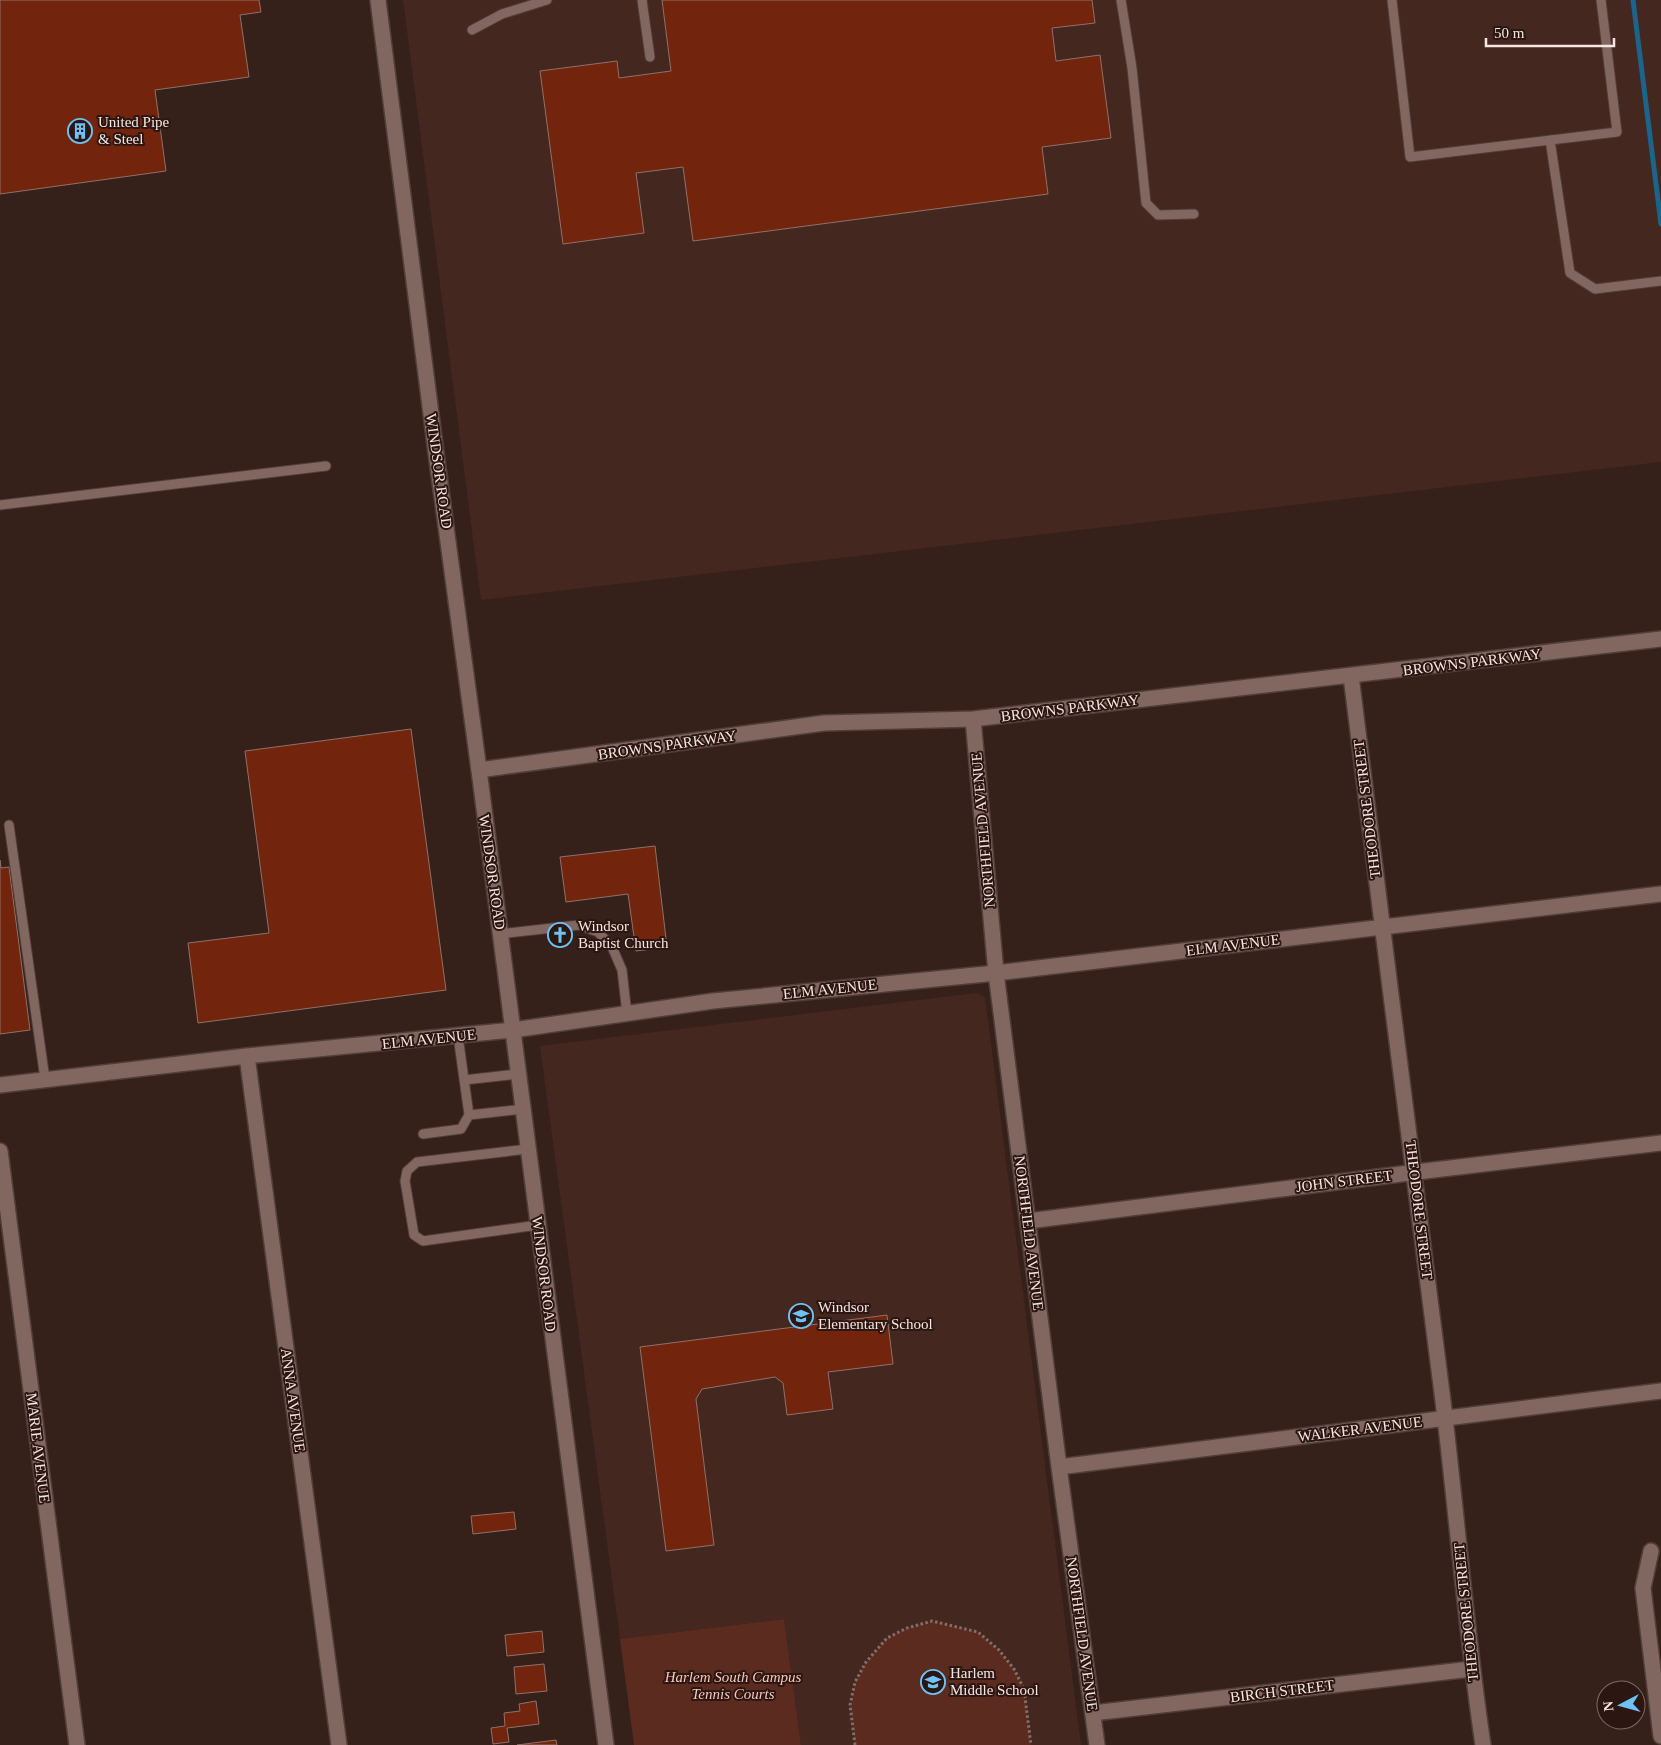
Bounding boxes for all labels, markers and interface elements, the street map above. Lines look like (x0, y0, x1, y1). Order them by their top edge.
scale bar (1486, 15, 1614, 47)
text: 50 m (1494, 25, 1525, 41)
place label: United Pipe & Steel (98, 114, 170, 147)
building icon: United Pipe & Steel (67, 118, 93, 144)
street label: WINDSOR ROAD (423, 412, 455, 530)
street label: BROWNS PARKWAY (1402, 646, 1542, 678)
street label: BROWNS PARKWAY (1000, 692, 1140, 724)
street label: BROWNS PARKWAY (597, 727, 737, 763)
street label: THEODORE STREET (1351, 739, 1383, 879)
street label: NORTHFIELD AVENUE (968, 752, 998, 908)
street label: WINDSOR ROAD (476, 813, 508, 931)
place label: Windsor Baptist Church (578, 918, 669, 951)
church icon: Windsor Baptist Church (547, 922, 573, 948)
street label: ELM AVENUE (1185, 931, 1281, 959)
street label: ELM AVENUE (782, 976, 878, 1002)
street label: ELM AVENUE (381, 1026, 477, 1052)
street label: THEODORE STREET (1403, 1140, 1435, 1280)
street label: NORTHFIELD AVENUE (1012, 1155, 1046, 1311)
street label: JOHN STREET (1295, 1167, 1393, 1195)
street label: WINDSOR ROAD (529, 1215, 559, 1333)
place label: Windsor Elementary School (818, 1299, 933, 1332)
school or university icon: Windsor Elementary School (788, 1303, 814, 1329)
street label: ANNA AVENUE (278, 1347, 308, 1453)
street label: MARIE AVENUE (23, 1392, 53, 1504)
street label: WALKER AVENUE (1297, 1413, 1423, 1445)
street label: THEODORE STREET (1451, 1542, 1481, 1682)
street label: NORTHFIELD AVENUE (1063, 1556, 1101, 1712)
place label: Harlem Middle School (950, 1665, 1039, 1698)
park label: Harlem South Campus Tennis Courts (664, 1669, 801, 1702)
school or university icon: Harlem Middle School (920, 1669, 946, 1695)
street label: BIRCH STREET (1229, 1677, 1335, 1705)
north arrow (1596, 1680, 1646, 1730)
text: N (1601, 1700, 1617, 1712)

